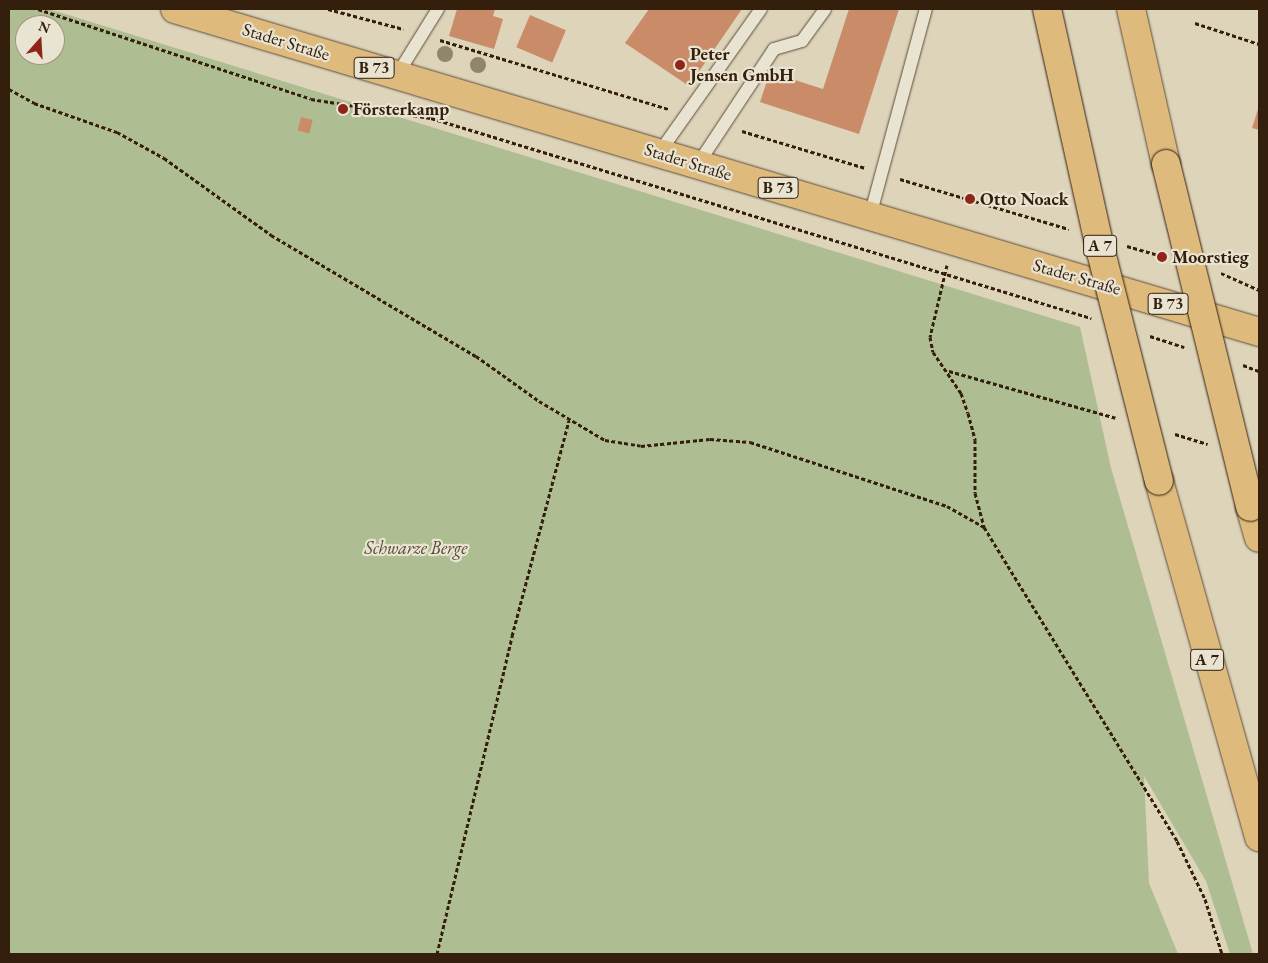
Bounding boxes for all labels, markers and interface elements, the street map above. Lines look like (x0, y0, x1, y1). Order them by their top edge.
north arrow (15, 15, 65, 65)
text: N (36, 16, 53, 37)
street label: Stader Straße (240, 18, 332, 66)
place label: Peter Jensen GmbH (690, 44, 794, 86)
road number: B 73 (353, 54, 395, 82)
marker: Peter Jensen GmbH (674, 59, 686, 71)
place label: Försterkamp (353, 98, 449, 120)
marker: Försterkamp (337, 103, 349, 115)
street label: Stader Straße (642, 138, 734, 186)
road number: B 73 (757, 174, 799, 202)
place label: Otto Noack (980, 188, 1069, 210)
marker: Otto Noack (964, 193, 976, 205)
road number: A 7 (1082, 232, 1118, 260)
place label: Moorstieg (1172, 246, 1249, 268)
marker: Moorstieg (1156, 251, 1168, 263)
street label: Stader Straße (1031, 254, 1123, 300)
road number: B 73 (1147, 290, 1189, 318)
park label: Schwarze Berge (365, 537, 467, 559)
road number: A 7 (1190, 646, 1224, 674)

